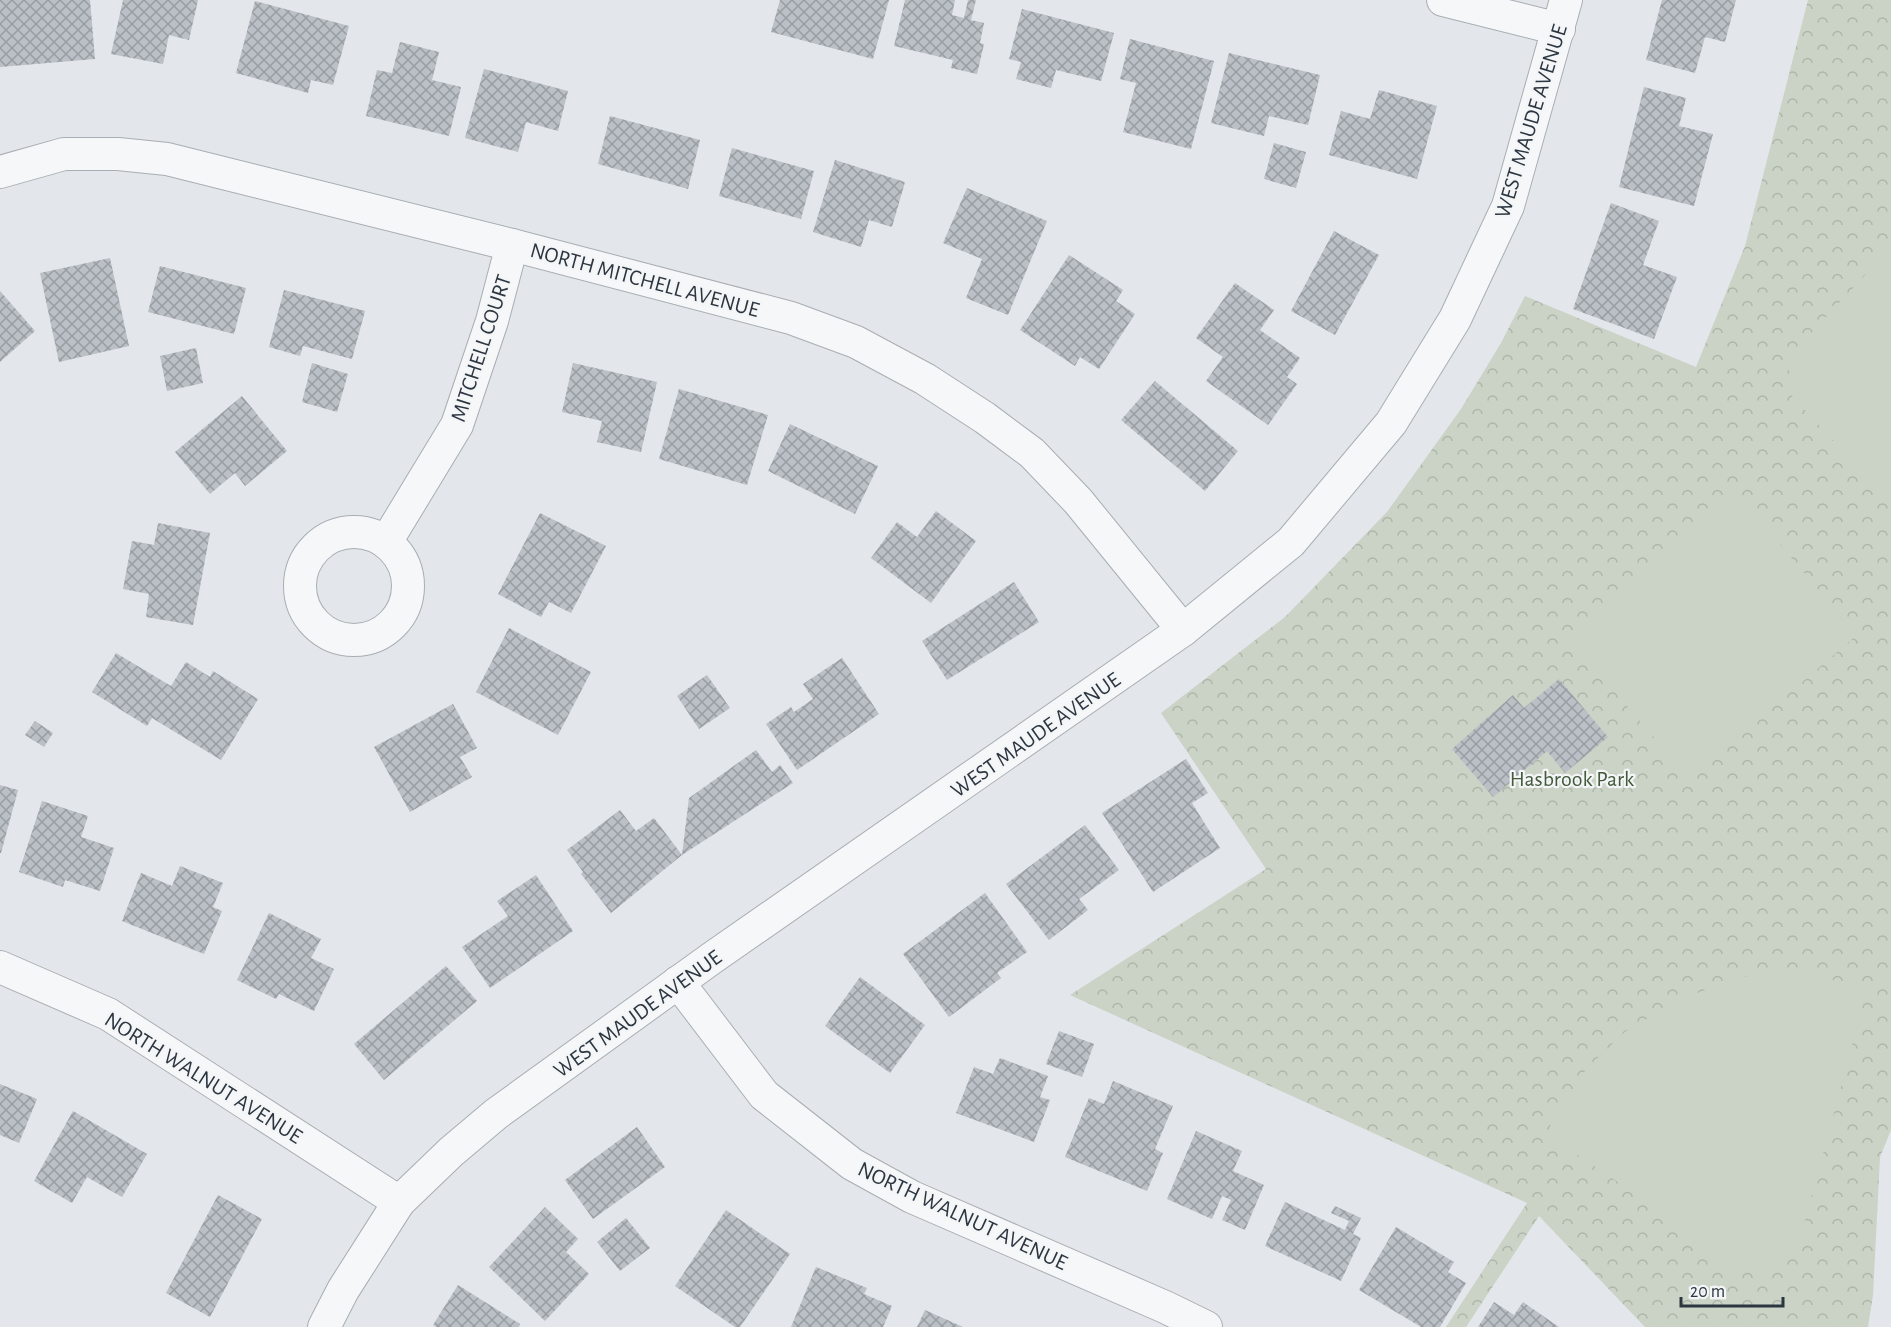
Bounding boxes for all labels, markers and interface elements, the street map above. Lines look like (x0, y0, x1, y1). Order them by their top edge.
street label: WEST MAUDE AVENUE (1491, 21, 1571, 221)
street label: NORTH MITCHELL AVENUE (528, 239, 762, 321)
street label: MITCHELL COURT (447, 272, 515, 425)
street label: WEST MAUDE AVENUE (947, 668, 1125, 802)
park label: Hasbrook Park (1510, 768, 1634, 790)
street label: WEST MAUDE AVENUE (550, 946, 726, 1082)
street label: NORTH WALNUT AVENUE (101, 1008, 306, 1148)
street label: NORTH WALNUT AVENUE (854, 1158, 1071, 1274)
scale bar (1681, 1270, 1783, 1308)
text: 20 m (1690, 1283, 1725, 1301)

